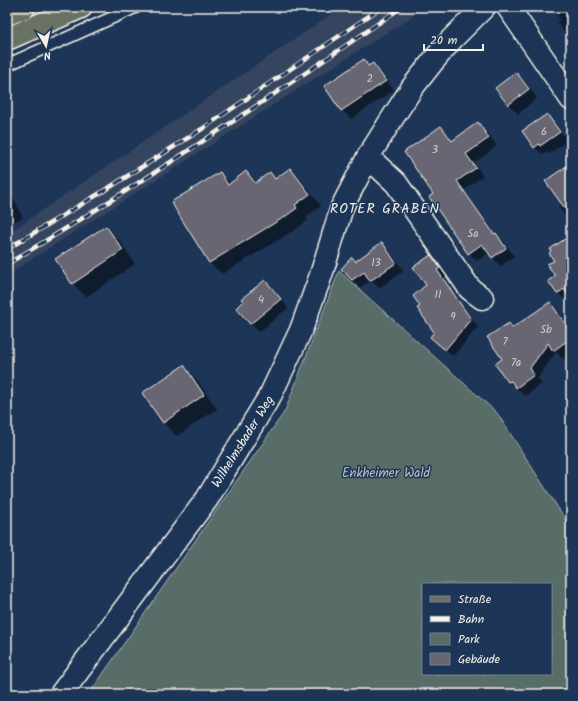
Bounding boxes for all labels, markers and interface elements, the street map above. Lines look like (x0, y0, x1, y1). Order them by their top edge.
north arrow (26, 26, 66, 66)
scale bar (424, 26, 483, 52)
text: 20 m (430, 31, 458, 50)
text: N (43, 45, 52, 64)
house number: 2 (367, 70, 373, 88)
house number: 6 (541, 123, 547, 141)
house number: 3 (432, 141, 438, 159)
district label: ROTER GRABEN (330, 198, 440, 220)
house number: 5a (467, 225, 479, 243)
house number: 13 (371, 254, 381, 272)
house number: 11 (435, 286, 441, 304)
house number: 4 (258, 291, 264, 309)
house number: 9 (450, 308, 456, 326)
house number: 5b (540, 321, 552, 339)
house number: 7 (502, 333, 508, 351)
house number: 7a (511, 354, 521, 372)
street label: Wilhelmsbader Weg (206, 392, 280, 492)
park label: Enkheimer Wald (342, 463, 431, 484)
legend (422, 583, 552, 675)
text: Straße (458, 590, 492, 609)
text: Bahn (458, 610, 484, 629)
text: Park (458, 630, 480, 649)
text: Gebäude (458, 650, 500, 669)

